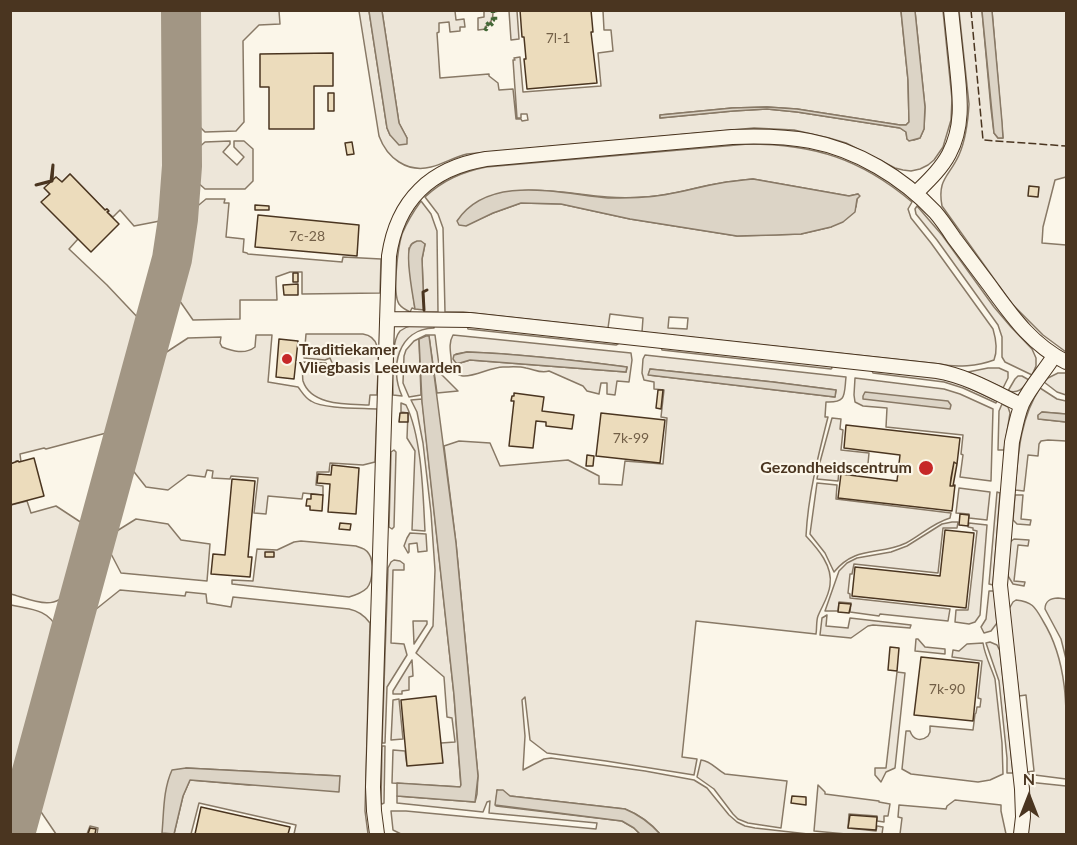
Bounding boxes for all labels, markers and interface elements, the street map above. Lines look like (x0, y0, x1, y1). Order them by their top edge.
house number: 7l-1 (546, 30, 570, 46)
house number: 7c-28 (289, 228, 325, 244)
place label: Traditiekamer Vliegbasis Leeuwarden (299, 340, 462, 378)
marker: Traditiekamer Vliegbasis Leeuwarden (280, 352, 294, 366)
house number: 7k-99 (613, 430, 649, 446)
place label: Gezondheidscentrum (760, 458, 912, 478)
marker: Gezondheidscentrum (917, 459, 935, 477)
house number: 7k-90 (929, 681, 965, 697)
north arrow (999, 767, 1059, 827)
text: N (1023, 769, 1035, 788)

